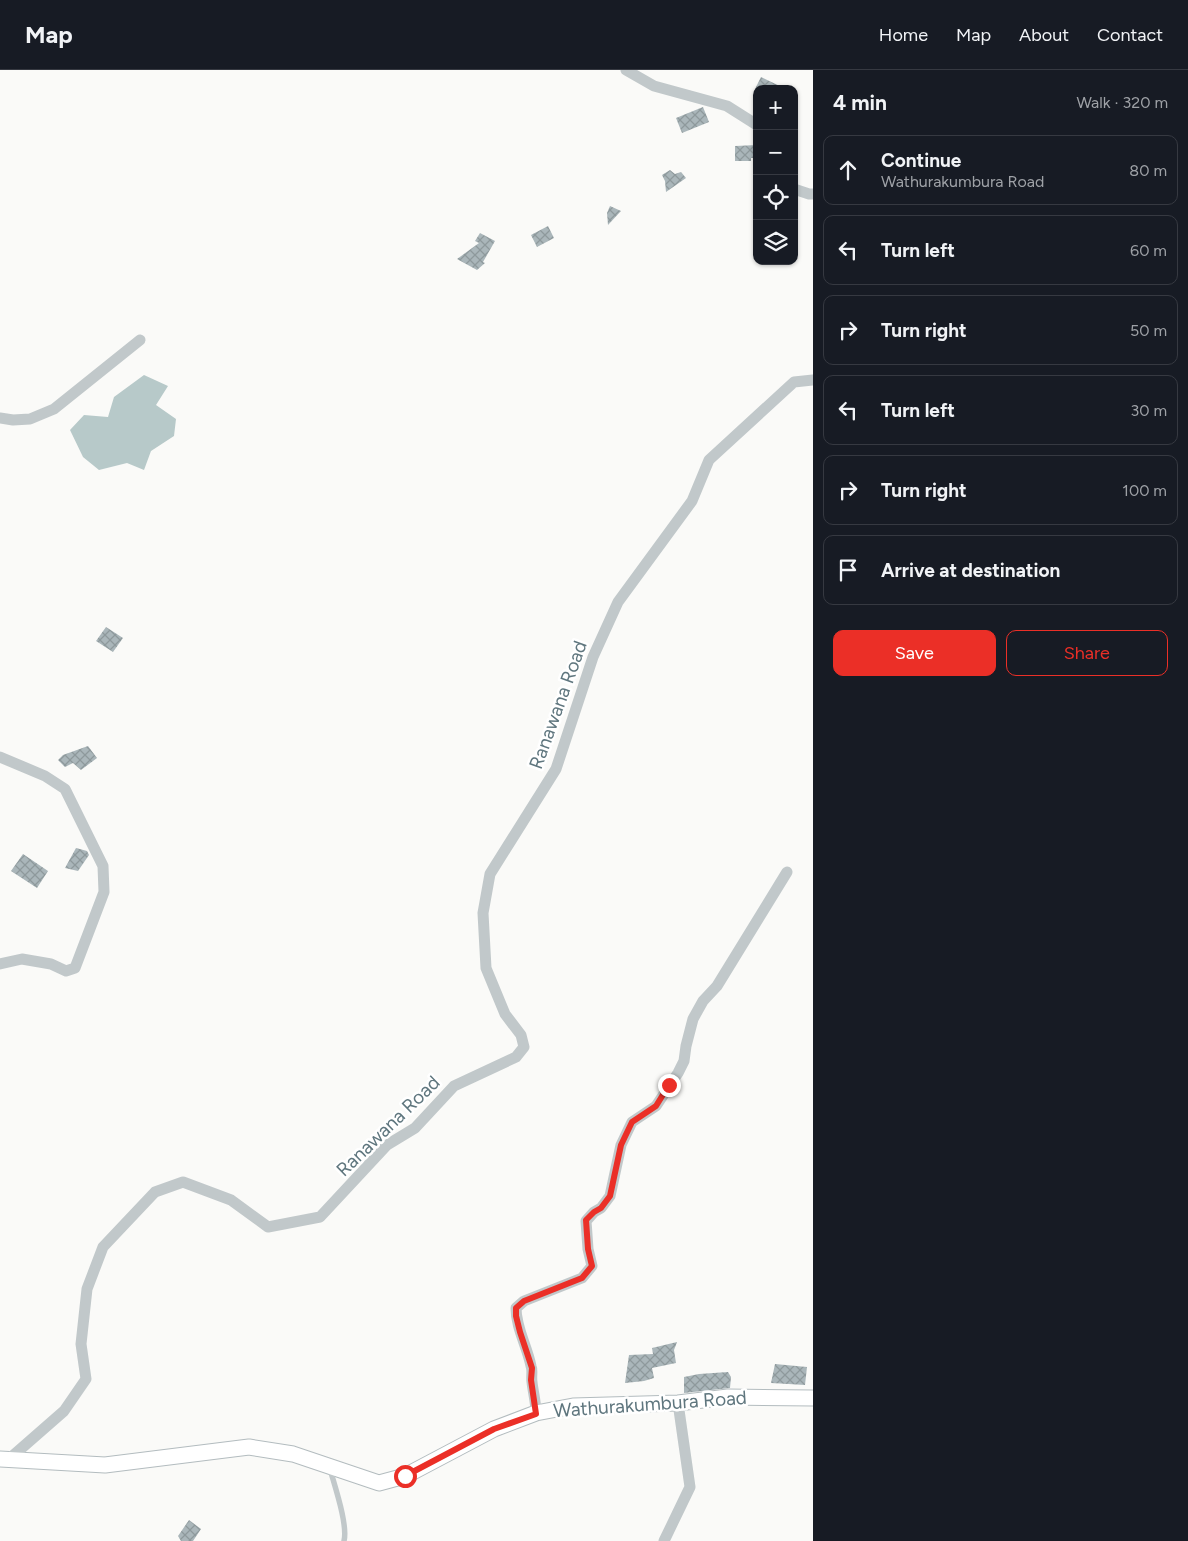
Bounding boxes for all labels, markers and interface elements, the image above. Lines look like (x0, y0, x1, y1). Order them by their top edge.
text: Map (25, 20, 73, 49)
text: Home (879, 24, 928, 46)
text: Map (956, 24, 991, 46)
text: About (1019, 24, 1069, 46)
text: Contact (1097, 24, 1163, 46)
map controls (753, 85, 798, 265)
button: + (753, 85, 798, 130)
text: 4 min (833, 90, 887, 115)
text: Walk · 320 m (1076, 93, 1168, 112)
button: − (753, 130, 798, 175)
text: Continue (881, 149, 961, 172)
icon: ahead (834, 156, 862, 184)
text: 80 m (1129, 161, 1167, 180)
text: Wathurakumbura Road (881, 172, 1044, 191)
button: locate (753, 175, 798, 220)
button: layers (753, 220, 798, 265)
icon: left (834, 236, 862, 264)
text: Turn left (881, 239, 955, 262)
text: 60 m (1130, 241, 1167, 260)
icon: right (834, 316, 862, 344)
text: Turn right (881, 319, 967, 342)
text: 50 m (1130, 321, 1167, 340)
icon: left (834, 396, 862, 424)
text: Turn left (881, 399, 955, 422)
text: 30 m (1130, 401, 1167, 420)
icon: right (834, 476, 862, 504)
text: Turn right (881, 479, 967, 502)
text: 100 m (1122, 481, 1167, 500)
icon: arrive (834, 556, 862, 584)
text: Arrive at destination (881, 559, 1060, 582)
button: Save (833, 630, 996, 676)
button: Share (1006, 630, 1168, 676)
street label: Ranawana Road (524, 638, 592, 772)
street label: Ranawana Road (332, 1071, 444, 1181)
route end (658, 1074, 681, 1097)
street label: Wathurakumbura Road (552, 1386, 748, 1422)
route start (394, 1465, 417, 1488)

